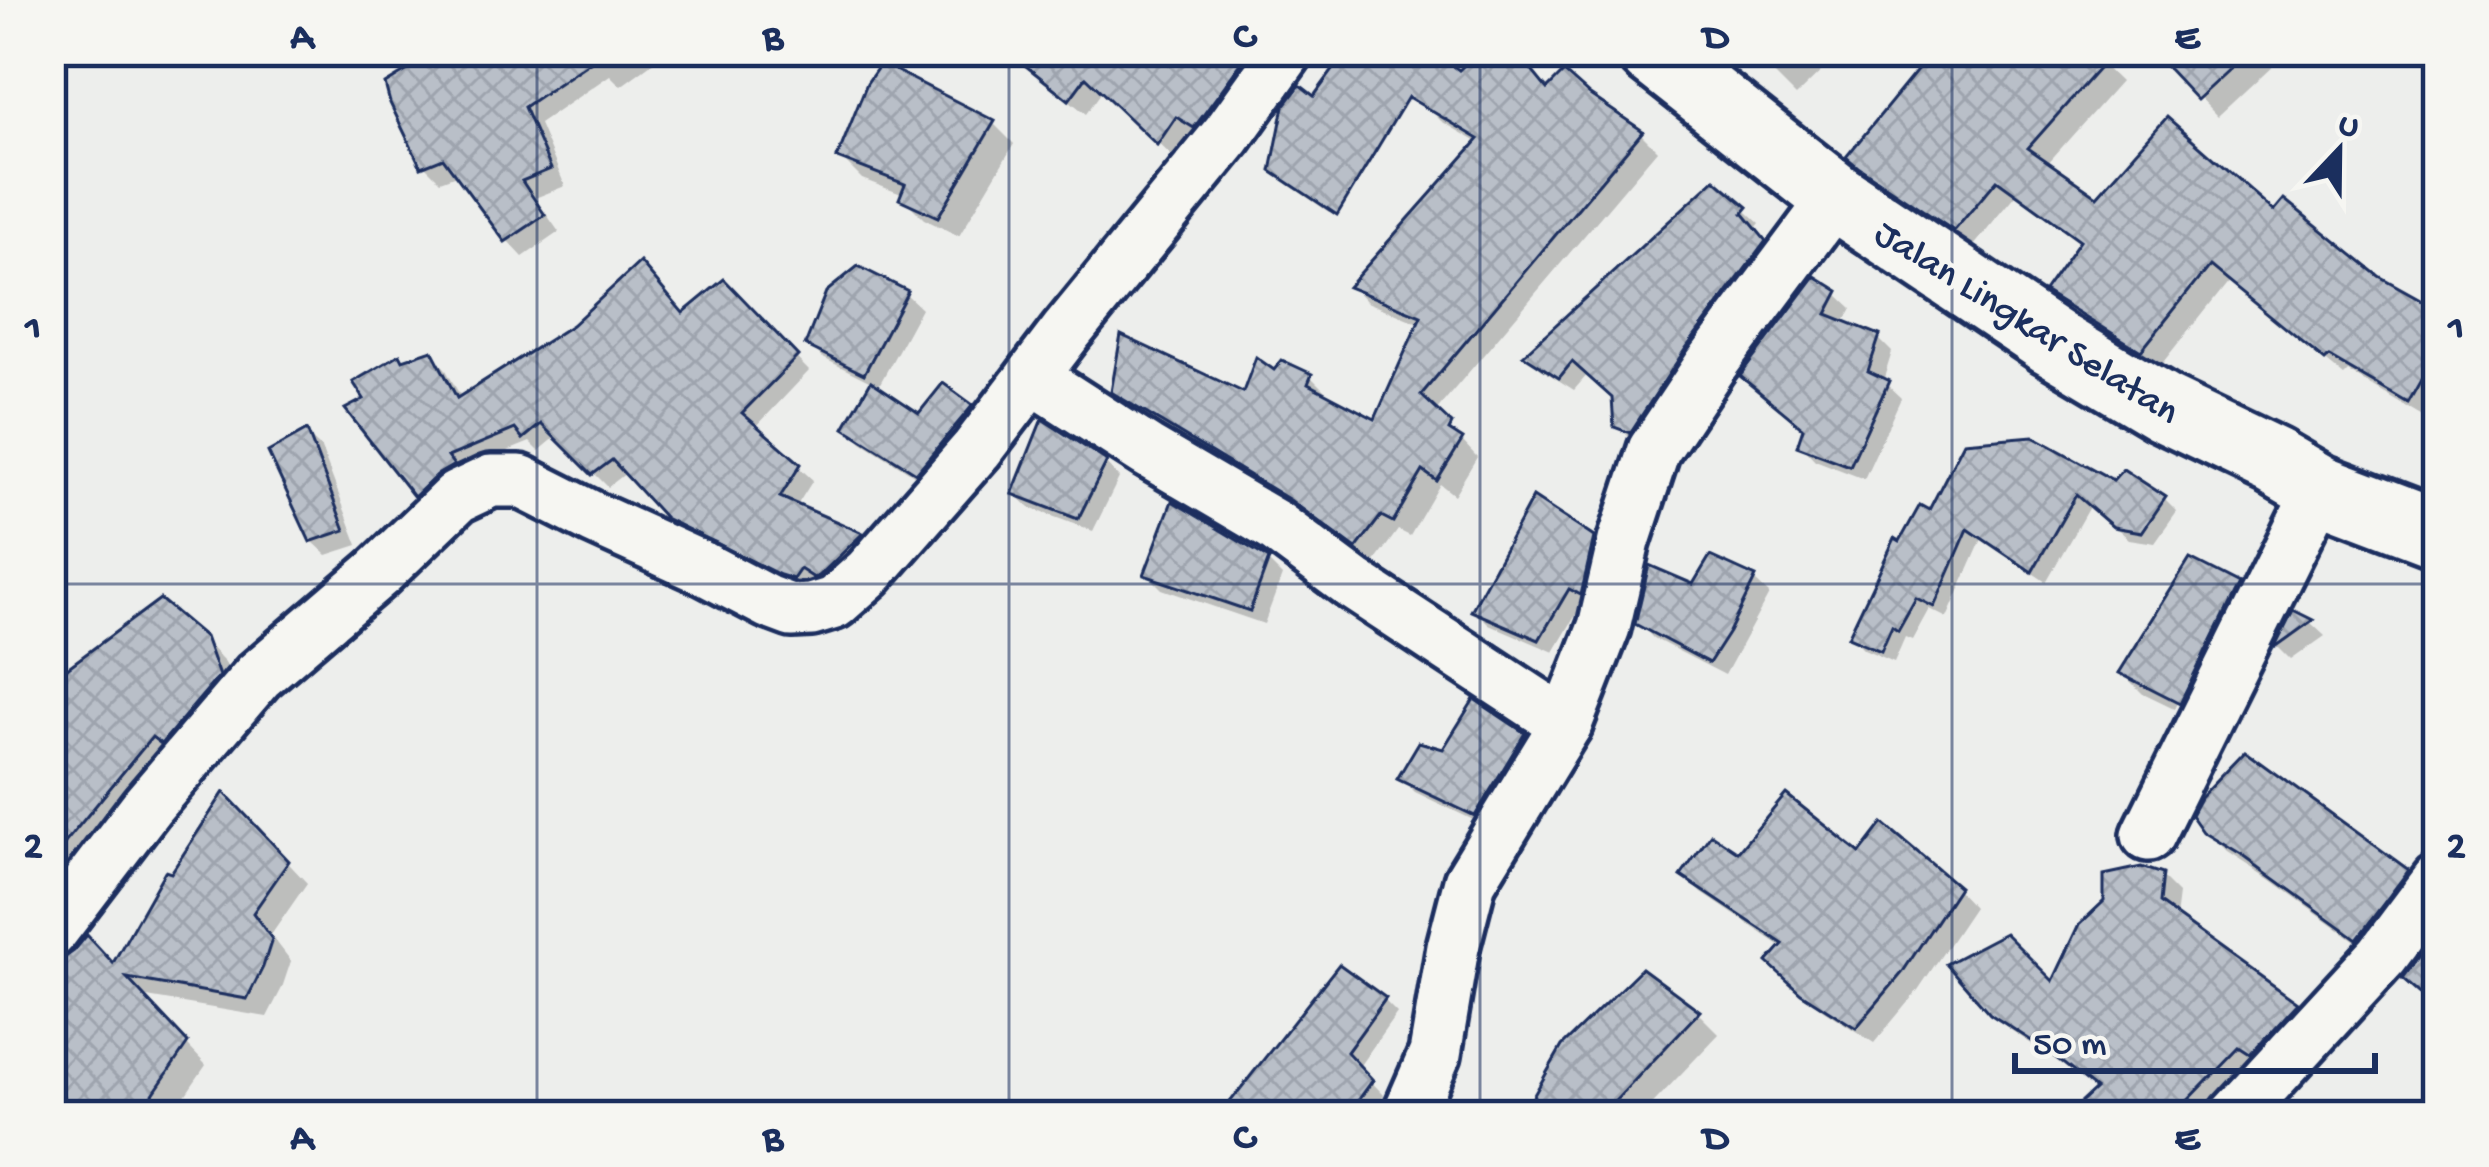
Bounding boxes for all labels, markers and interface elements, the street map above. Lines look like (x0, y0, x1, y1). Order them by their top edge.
text: A (289, 17, 316, 63)
text: B (761, 17, 785, 63)
text: C (1233, 17, 1257, 63)
text: D (1700, 17, 1730, 63)
text: E (2175, 17, 2202, 63)
north arrow (2279, 90, 2399, 210)
text: U (2332, 107, 2364, 149)
street label: Jalan Lingkar Selatan (1865, 213, 2186, 438)
text: 1 (23, 308, 41, 354)
text: 1 (2446, 308, 2464, 354)
text: 2 (23, 826, 43, 872)
text: 2 (2446, 826, 2466, 872)
scale bar (2015, 999, 2375, 1073)
text: 50 m (2033, 1025, 2106, 1068)
text: A (289, 1118, 316, 1164)
text: B (761, 1118, 785, 1164)
text: C (1233, 1118, 1257, 1164)
text: D (1700, 1118, 1730, 1164)
text: E (2175, 1118, 2202, 1164)

